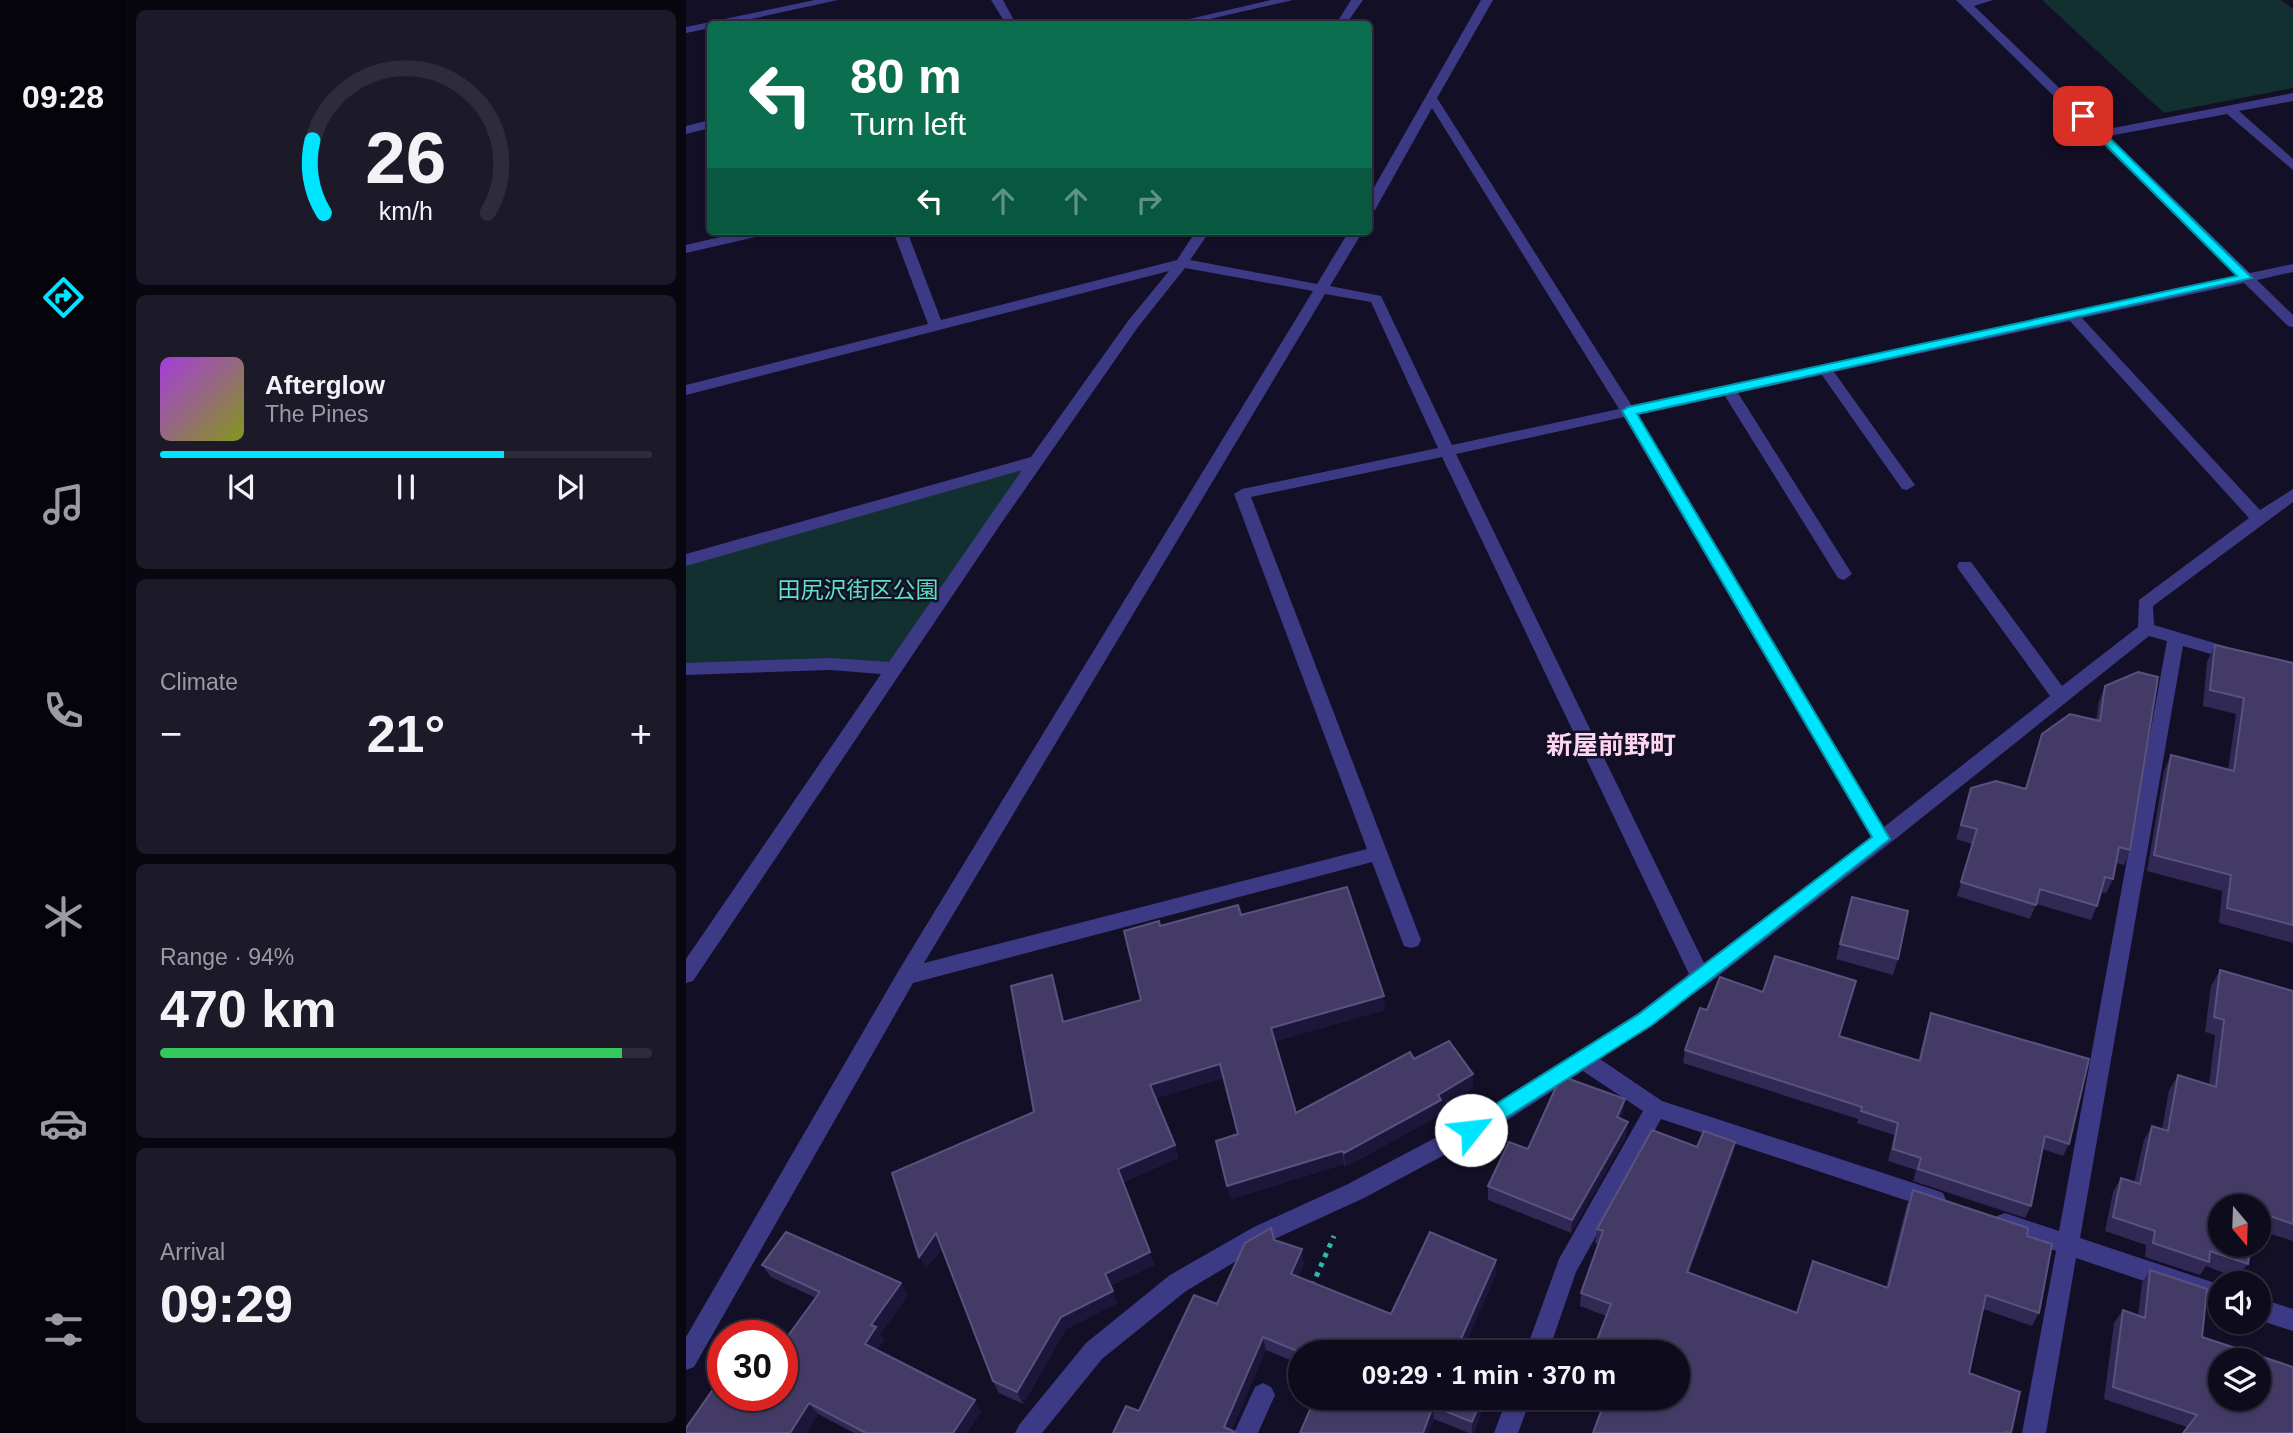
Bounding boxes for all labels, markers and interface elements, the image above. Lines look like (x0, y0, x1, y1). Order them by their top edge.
icon: left (735, 49, 826, 140)
text: 80 m (850, 49, 962, 103)
text: 09:28 (22, 79, 104, 115)
pin (2053, 86, 2113, 146)
icon: arrive (2064, 97, 2102, 135)
text: Turn left (850, 106, 966, 142)
text: 26 (366, 118, 446, 199)
icon: left (911, 182, 949, 220)
icon: ahead (984, 182, 1022, 220)
icon: ahead (1057, 182, 1095, 220)
icon: right (1130, 182, 1168, 220)
text: km/h (379, 197, 433, 225)
icon: directions (39, 273, 88, 322)
text: Afterglow (265, 370, 385, 400)
text: The Pines (265, 401, 369, 427)
icon: previous (223, 468, 261, 506)
icon: pause (387, 468, 425, 506)
icon: next (551, 468, 589, 506)
icon: music (39, 480, 88, 529)
park label: 田尻沢街区公園 (778, 577, 939, 603)
text: Climate (160, 669, 238, 695)
icon: phone (39, 686, 88, 735)
text: 21° (367, 705, 445, 763)
text: − (160, 713, 182, 755)
text: + (630, 713, 652, 755)
district label: 新屋前野町 (1546, 730, 1676, 760)
icon: climate (39, 892, 88, 941)
text: Range · 94% (160, 944, 294, 970)
text: 470 km (160, 980, 336, 1038)
position arrow (1434, 1093, 1508, 1167)
icon: car (39, 1099, 88, 1148)
north arrow (2208, 1194, 2272, 1256)
map controls (2208, 1194, 2271, 1411)
text: Arrival (160, 1239, 225, 1265)
button: sound (2208, 1271, 2271, 1334)
text: 09:29 (160, 1275, 293, 1333)
icon: filters (39, 1305, 88, 1354)
speed limit sign: 30 (707, 1320, 798, 1411)
button: layers (2208, 1348, 2271, 1411)
text: 09:29 · 1 min · 370 m (1362, 1360, 1616, 1390)

